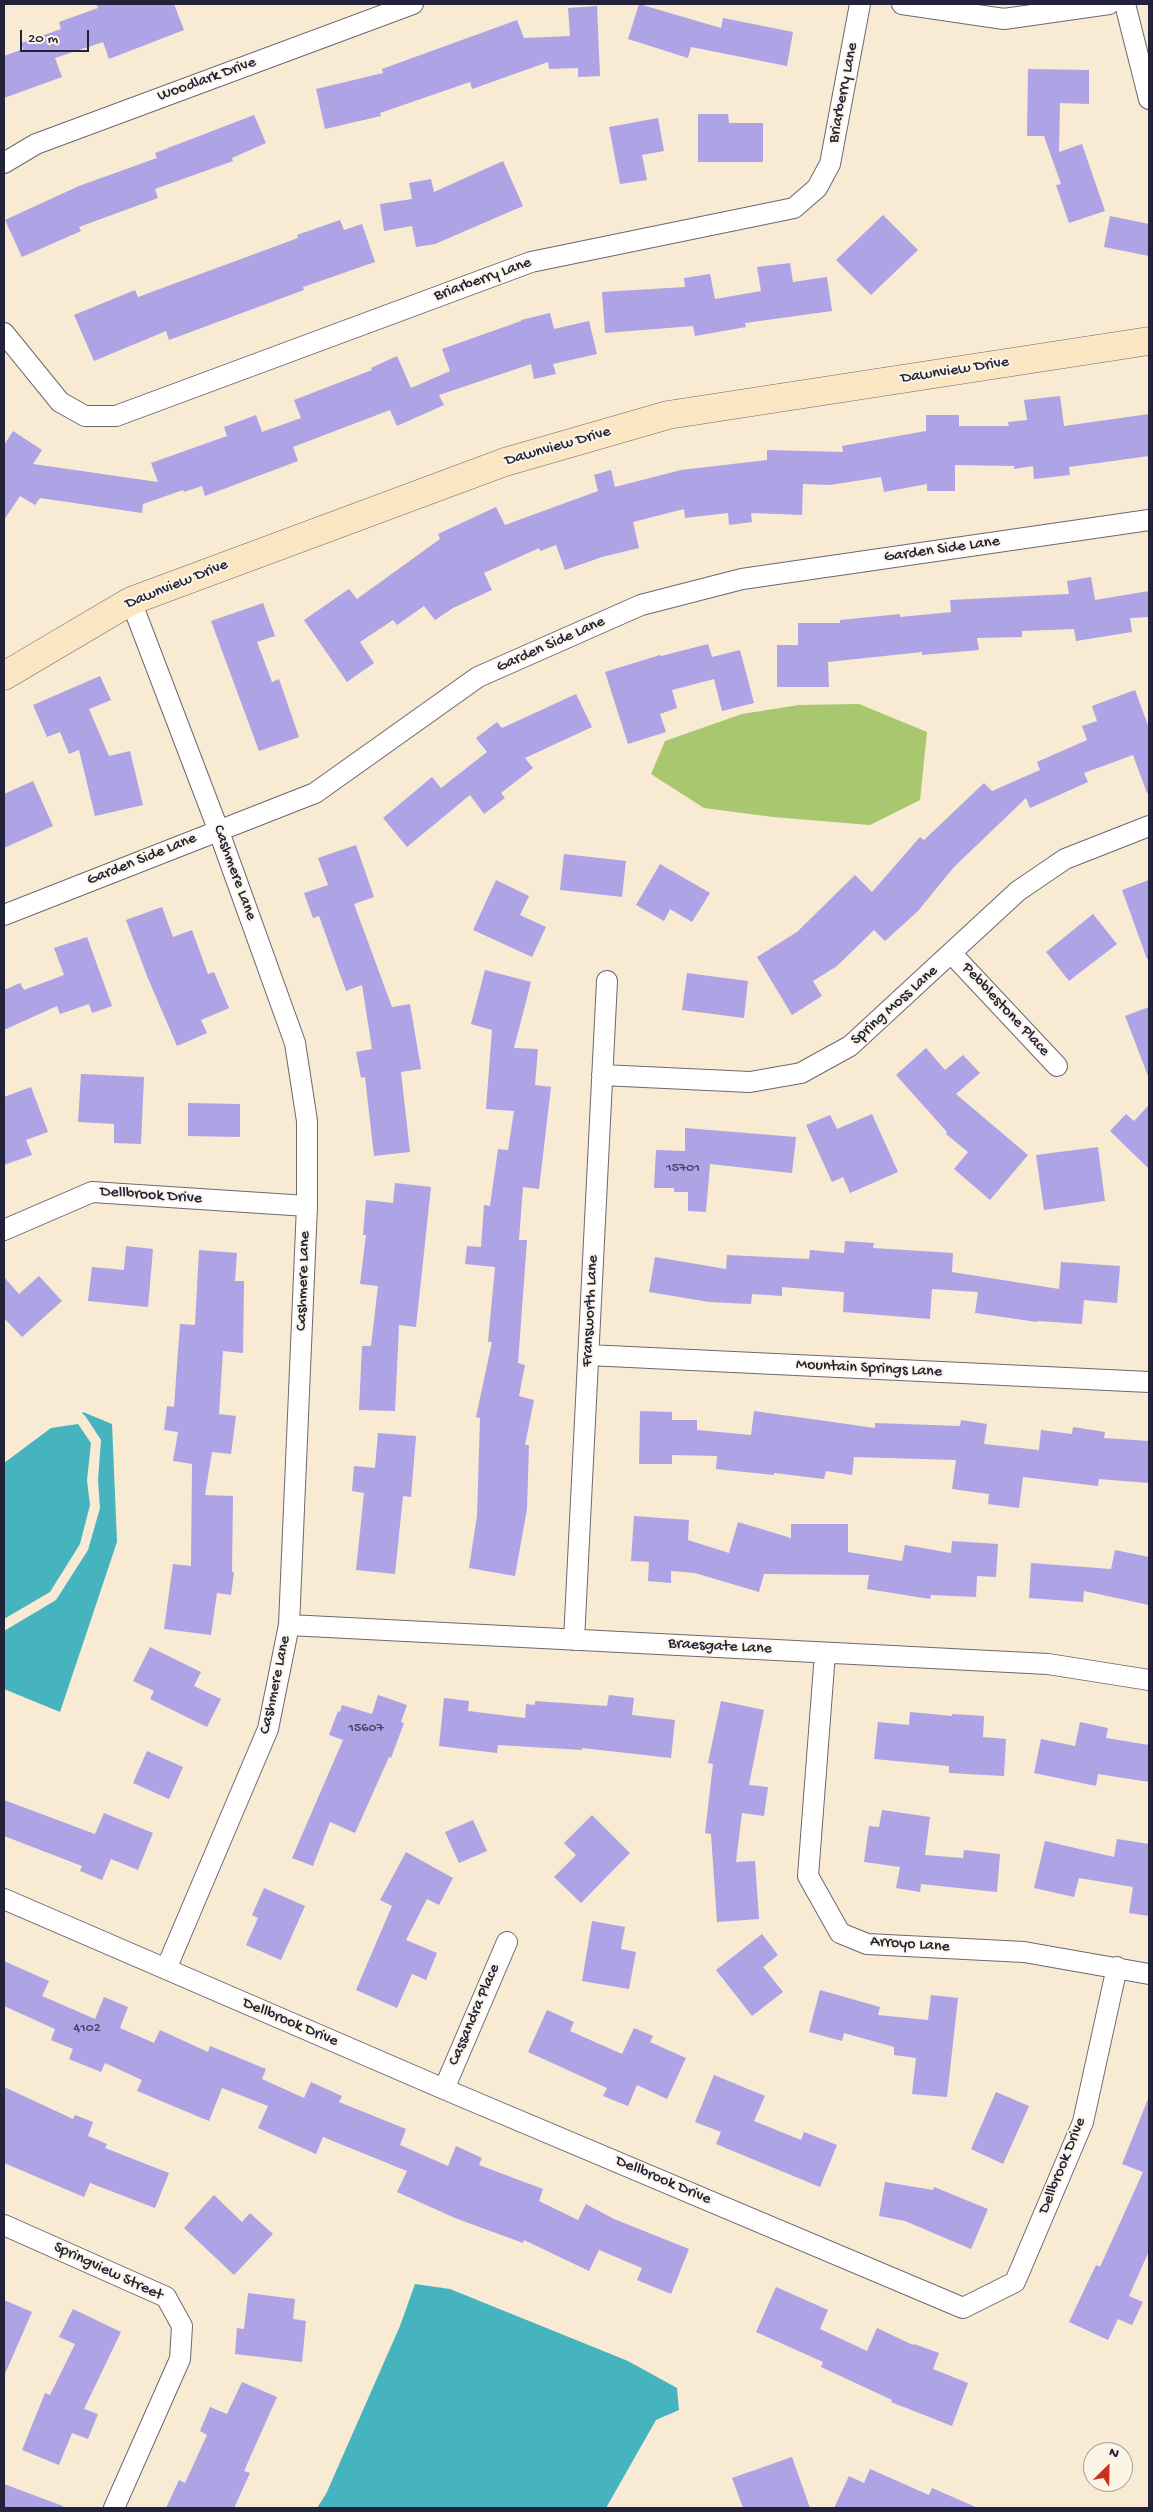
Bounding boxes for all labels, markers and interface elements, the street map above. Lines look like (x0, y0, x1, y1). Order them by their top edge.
scale bar (22, 20, 91, 52)
text: 20 m (28, 30, 58, 48)
street label: Briarberry Lane (825, 41, 863, 145)
street label: Woodlark Drive (155, 53, 259, 107)
street label: Briarberry Lane (432, 254, 534, 306)
street label: Dawnview Drive (900, 353, 1010, 389)
street label: Dawnview Drive (503, 423, 613, 471)
street label: Garden Side Lane (883, 532, 1001, 568)
street label: Dawnview Drive (123, 556, 231, 614)
street label: Garden Side Lane (494, 613, 608, 677)
street label: Cashmere Lane (208, 823, 260, 923)
street label: Garden Side Lane (84, 829, 200, 891)
street label: Pebblestone Place (957, 959, 1053, 1061)
street label: Spring Moss Lane (848, 962, 942, 1050)
house number: 15701 (666, 1161, 700, 1177)
street label: Dellbrook Drive (99, 1183, 203, 1209)
street label: Cashmere Lane (293, 1231, 315, 1331)
street label: Fransworth Lane (578, 1255, 604, 1367)
street label: Mountain Springs Lane (795, 1356, 943, 1382)
street label: Cashmere Lane (256, 1634, 296, 1736)
street label: Braesgate Lane (668, 1635, 772, 1659)
house number: 15607 (348, 1721, 384, 1737)
street label: Arroyo Lane (870, 1933, 950, 1957)
street label: Cassandra Place (445, 1961, 505, 2069)
street label: Dellbrook Drive (239, 1994, 341, 2052)
house number: 4102 (73, 2021, 101, 2037)
street label: Dellbrook Drive (1035, 2115, 1091, 2217)
street label: Dellbrook Drive (612, 2152, 714, 2210)
street label: Springview Street (50, 2238, 166, 2306)
north arrow (1083, 2442, 1133, 2492)
text: N (1106, 2444, 1121, 2463)

